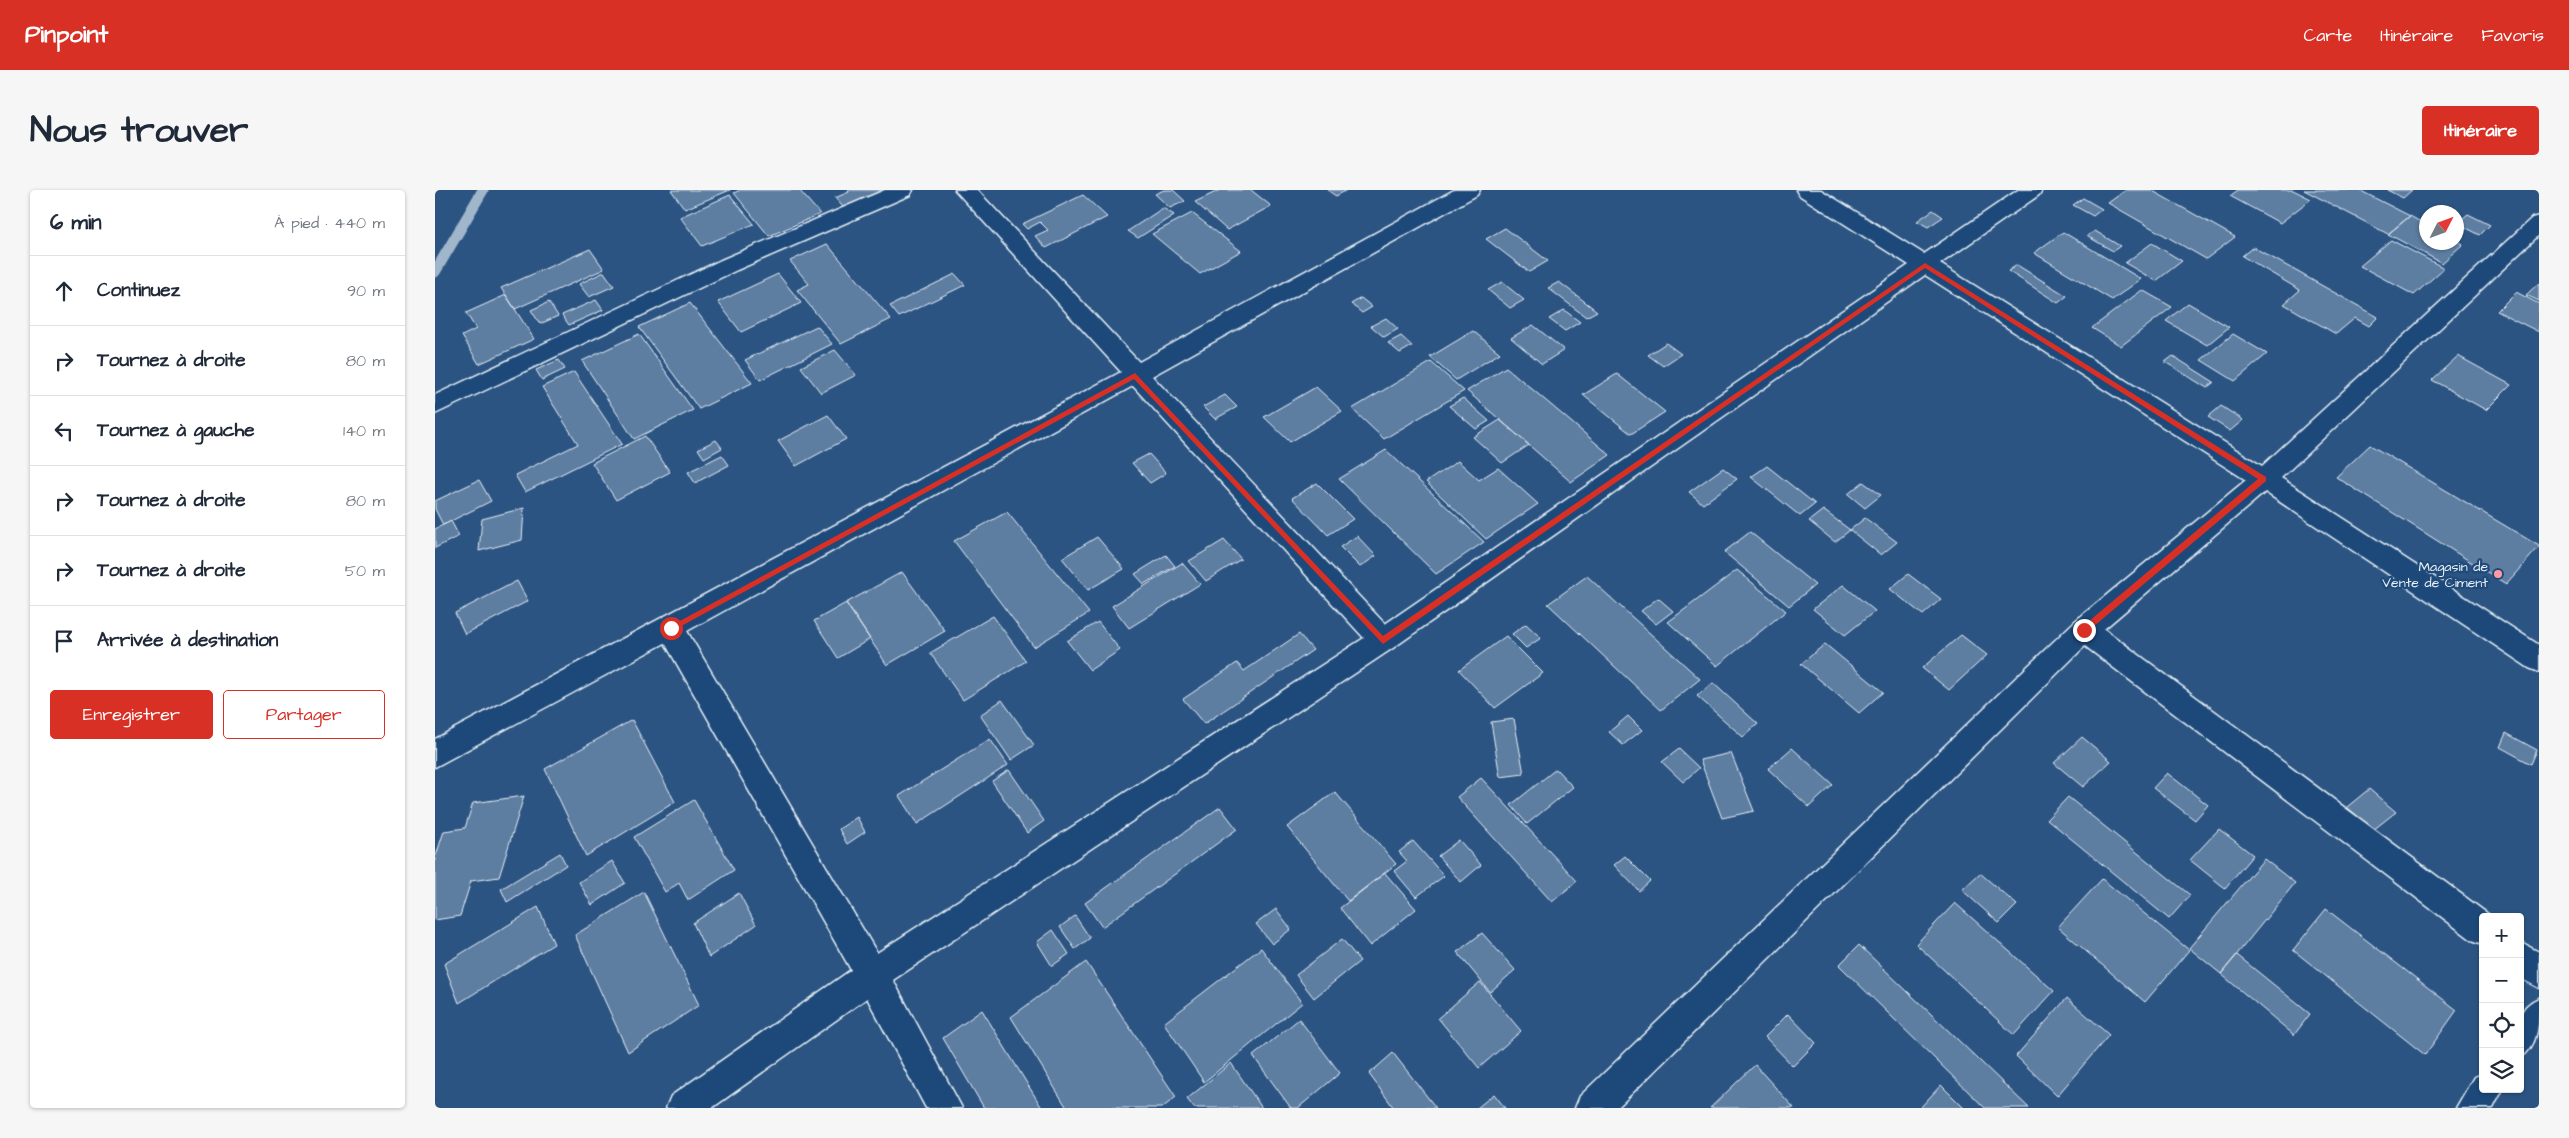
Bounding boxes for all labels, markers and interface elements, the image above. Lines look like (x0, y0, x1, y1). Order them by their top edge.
text: Pinpoint (25, 18, 108, 52)
text: Carte (2303, 23, 2352, 48)
text: Itinéraire (2380, 23, 2453, 48)
text: Favoris (2481, 23, 2544, 48)
text: Nous trouver (30, 106, 248, 155)
button: Itinéraire (2422, 106, 2539, 155)
north arrow (2419, 205, 2464, 250)
text: 6 min (50, 208, 102, 237)
text: À pied · 440 m (274, 212, 385, 234)
icon: ahead (50, 277, 78, 305)
text: Continuez (97, 277, 180, 304)
text: 90 m (347, 280, 385, 302)
icon: right (50, 347, 78, 375)
text: Tournez à droite (97, 347, 245, 374)
text: 80 m (346, 350, 385, 372)
icon: left (50, 417, 78, 445)
text: Tournez à gauche (97, 417, 255, 444)
text: 140 m (343, 420, 385, 442)
icon: right (50, 487, 78, 515)
text: Tournez à droite (97, 487, 245, 514)
text: 80 m (346, 490, 385, 512)
icon: right (50, 557, 78, 585)
text: Tournez à droite (97, 557, 245, 584)
place label: Magasin de Vente de Ciment (2382, 557, 2488, 593)
text: 50 m (345, 560, 385, 582)
marker: Magasin de Vente de Ciment (2492, 568, 2504, 580)
route start (660, 617, 683, 640)
route end (2073, 619, 2096, 642)
icon: arrive (50, 627, 78, 655)
text: Arrivée à destination (97, 627, 278, 654)
button: Enregistrer (50, 690, 213, 739)
button: Partager (223, 690, 385, 739)
map controls (2479, 913, 2524, 1093)
button: + (2479, 913, 2524, 958)
button: − (2479, 958, 2524, 1003)
button: locate (2479, 1003, 2524, 1048)
button: layers (2479, 1048, 2524, 1093)

